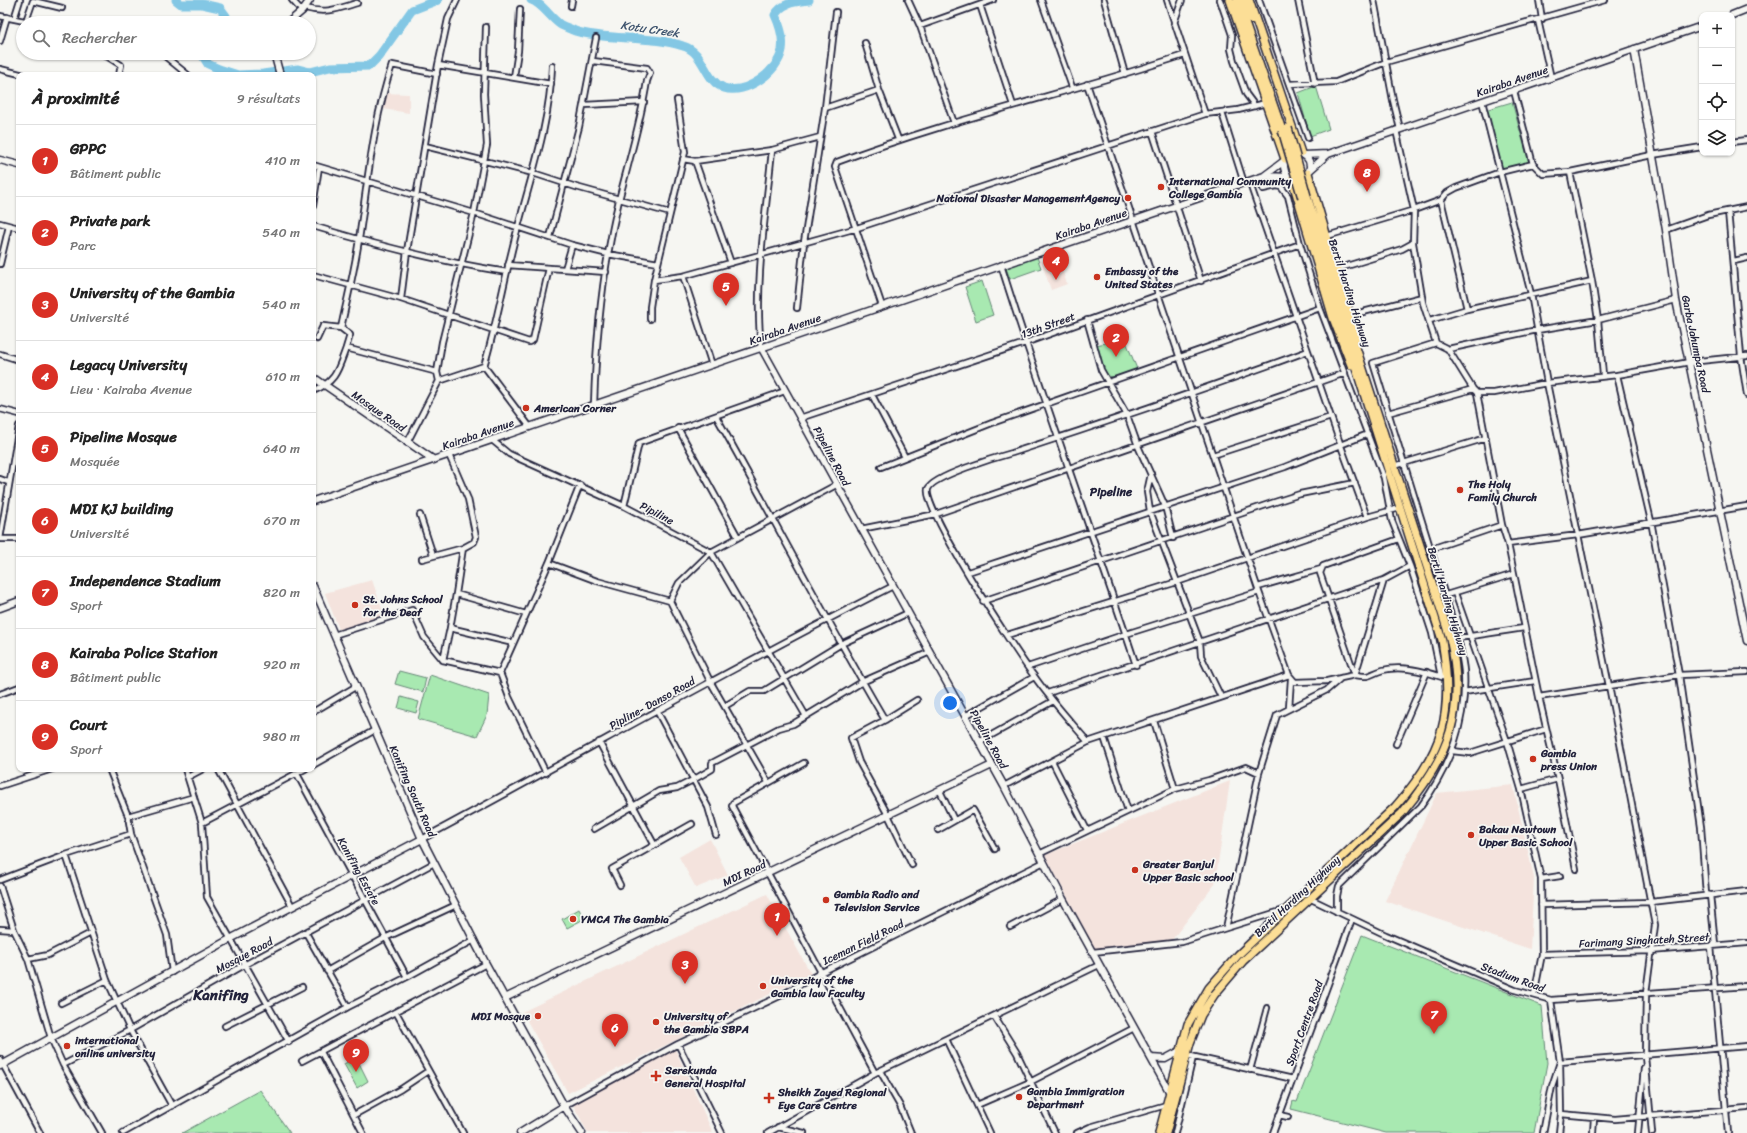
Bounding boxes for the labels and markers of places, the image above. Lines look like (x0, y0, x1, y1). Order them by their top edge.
pin: 8 (1354, 159, 1380, 192)
place label: International Community College Gambia (1168, 172, 1292, 204)
marker: International Community College Gambia (1156, 182, 1166, 192)
place label: National Disaster ManagementAgency (936, 189, 1120, 208)
marker: National Disaster ManagementAgency (1123, 193, 1133, 203)
pin: 4 (1043, 247, 1069, 280)
place label: Embassy of the United States (1105, 262, 1179, 294)
marker: Embassy of the United States (1092, 272, 1102, 282)
pin: 5 (713, 273, 739, 306)
pin: 2 (1103, 324, 1129, 357)
place label: American Corner (533, 399, 617, 418)
marker: American Corner (521, 403, 531, 413)
place label: The Holy Family Church (1467, 475, 1537, 507)
marker: The Holy Family Church (1455, 485, 1465, 495)
place label: St. Johns School for the Deaf (362, 590, 444, 622)
marker: St. Johns School for the Deaf (350, 600, 360, 610)
place label: Gambia press Union (1540, 744, 1597, 776)
marker: Gambia press Union (1528, 754, 1538, 764)
place label: Bakau Newtown Upper Basic School (1479, 820, 1573, 852)
marker: Bakau Newtown Upper Basic School (1466, 830, 1476, 840)
place label: Greater Banjul Upper Basic school (1142, 855, 1235, 887)
marker: Greater Banjul Upper Basic school (1130, 865, 1140, 875)
place label: Gambia Radio and Television Service (833, 885, 920, 917)
marker: Gambia Radio and Television Service (821, 895, 831, 905)
pin: 1 (764, 903, 790, 936)
place label: YMCA The Gambia (581, 910, 669, 929)
marker: YMCA The Gambia (568, 914, 578, 924)
pin: 3 (672, 951, 698, 984)
place label: University of the Gambia law Faculty (770, 971, 865, 1003)
marker: University of the Gambia law Faculty (758, 981, 768, 991)
pin: 7 (1421, 1001, 1447, 1034)
place label: MDI Mosque (470, 1007, 531, 1026)
place label: University of the Gambia SBPA (664, 1007, 749, 1039)
marker: MDI Mosque (533, 1011, 543, 1021)
pin: 6 (602, 1014, 628, 1047)
marker: University of the Gambia SBPA (651, 1017, 661, 1027)
place label: international online university (75, 1031, 156, 1063)
pin: 9 (343, 1039, 369, 1072)
marker: international online university (62, 1041, 72, 1051)
place label: Serekunda General Hospital (664, 1061, 746, 1093)
marker: Serekunda General Hospital (650, 1070, 662, 1082)
place label: Gambia Immigration Department (1026, 1082, 1124, 1114)
place label: Sheikh Zayed Regional Eye Care Centre (777, 1083, 887, 1115)
marker: Sheikh Zayed Regional Eye Care Centre (763, 1092, 775, 1104)
marker: Gambia Immigration Department (1014, 1092, 1024, 1102)

